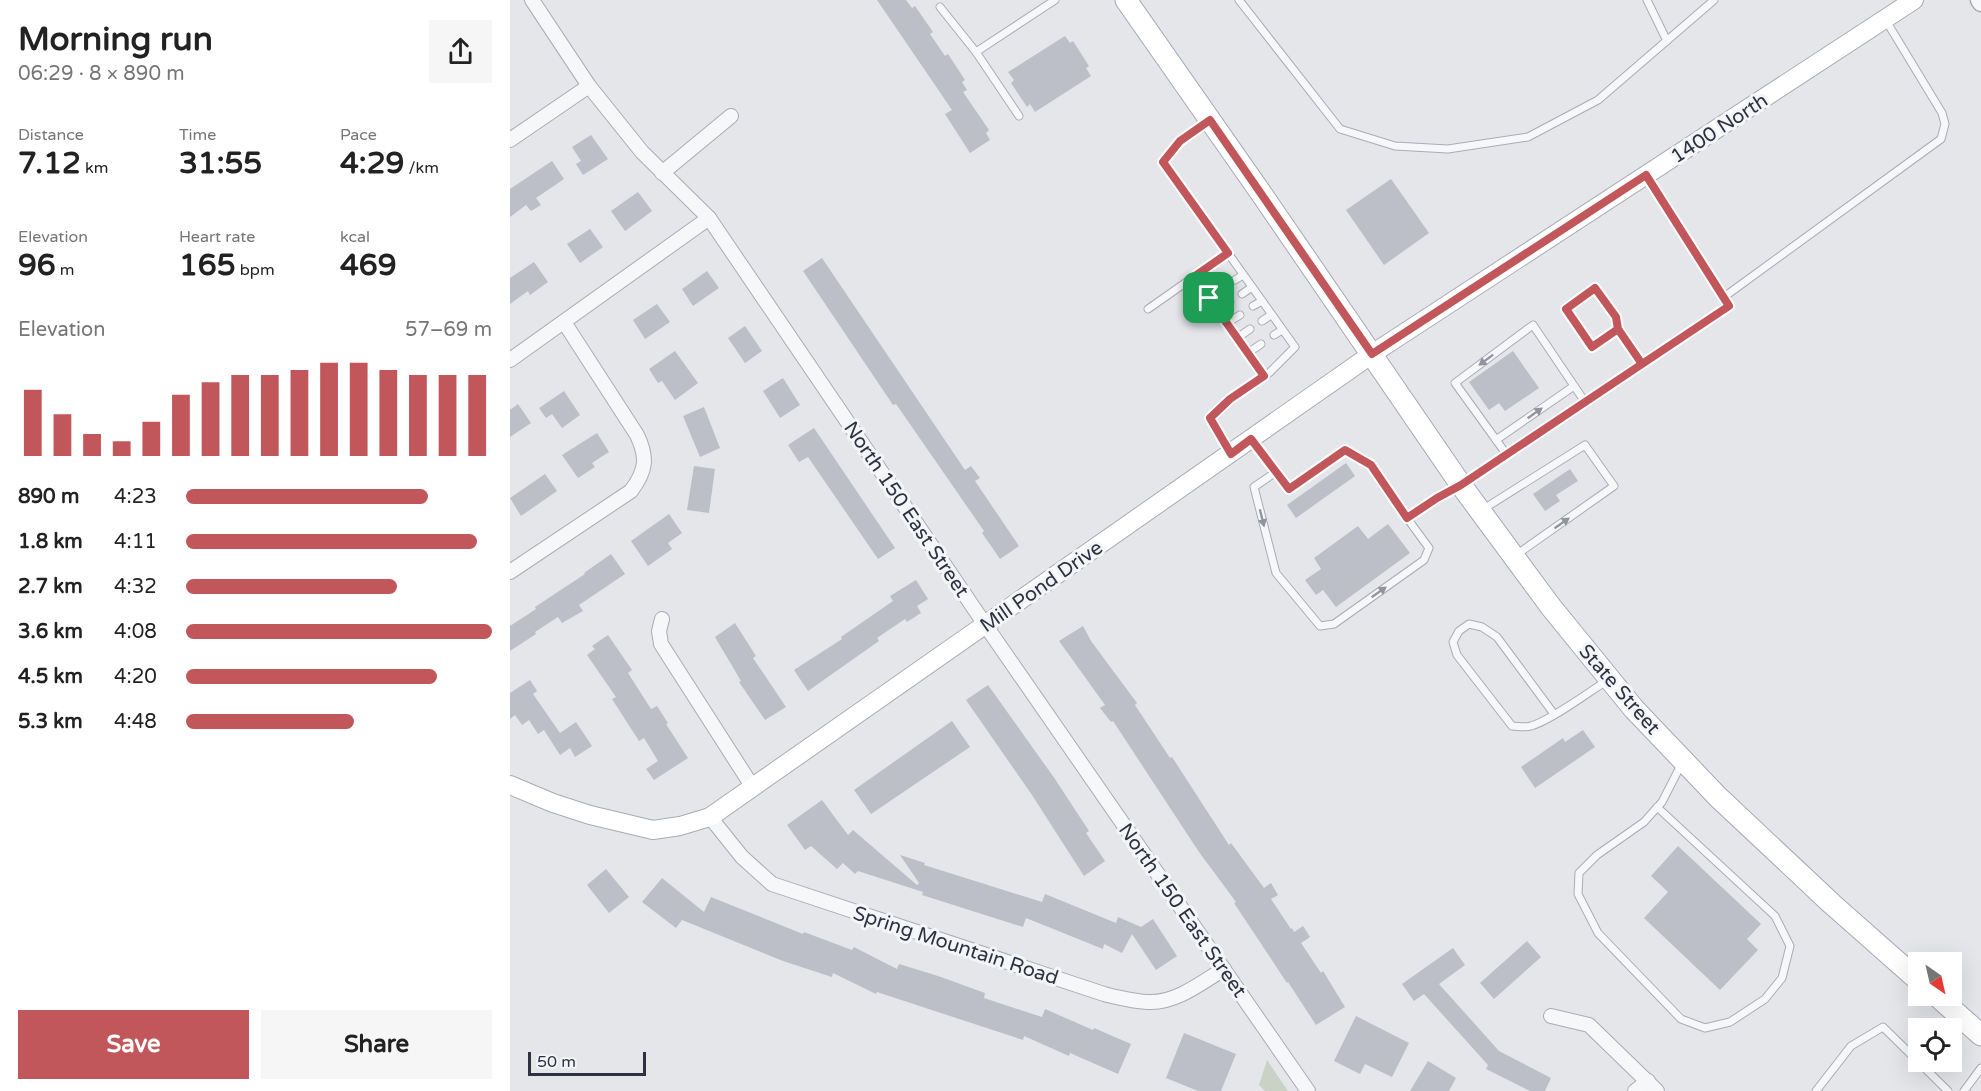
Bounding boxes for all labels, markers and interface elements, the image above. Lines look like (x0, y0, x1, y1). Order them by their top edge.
text: Morning run (18, 20, 213, 59)
button: share (429, 20, 492, 83)
text: 06:29 · 8 × 890 m (18, 62, 185, 86)
street label: 1400 North (1667, 89, 1773, 169)
text: Distance (18, 125, 84, 145)
text: Time (179, 125, 216, 145)
text: Pace (340, 125, 377, 145)
text: 7.12 (18, 145, 81, 182)
text: 31:55 (179, 145, 262, 182)
text: 4:29 (340, 145, 404, 182)
text: km (81, 158, 108, 178)
text: /km (404, 158, 439, 178)
text: Elevation (18, 227, 88, 247)
text: Heart rate (179, 227, 255, 247)
text: kcal (340, 227, 370, 247)
text: 96 (18, 247, 56, 284)
text: 165 (179, 247, 236, 284)
text: 469 (340, 247, 397, 284)
text: m (56, 260, 75, 280)
text: bpm (236, 260, 275, 280)
pin (1183, 272, 1234, 323)
icon: arrive (1192, 281, 1225, 314)
text: Elevation (18, 318, 105, 342)
text: 57–69 m (405, 318, 492, 342)
one-way arrow (1478, 353, 1494, 366)
one-way arrow (1527, 408, 1543, 419)
street label: North 150 East Street (838, 417, 974, 602)
text: 890 m (18, 485, 79, 509)
text: 4:23 (114, 485, 157, 509)
one-way arrow (1258, 509, 1268, 527)
one-way arrow (1553, 517, 1569, 529)
text: 1.8 km (18, 530, 83, 554)
text: 4:11 (114, 530, 157, 554)
street label: Mill Pond Drive (976, 536, 1107, 638)
text: 2.7 km (18, 575, 83, 599)
text: 4:32 (114, 575, 157, 599)
one-way arrow (1370, 586, 1386, 598)
text: 3.6 km (18, 620, 83, 644)
text: 4:08 (114, 620, 157, 644)
street label: State Street (1574, 640, 1665, 740)
text: 4.5 km (18, 665, 83, 689)
text: 4:20 (114, 665, 157, 689)
text: 5.3 km (18, 710, 83, 734)
text: 4:48 (114, 710, 157, 734)
street label: North 150 East Street (1113, 819, 1252, 1002)
street label: Spring Mountain Road (850, 901, 1061, 990)
north arrow (1908, 952, 1962, 1006)
map controls (1908, 952, 1962, 1072)
button: Save (18, 1010, 249, 1079)
button: Share (261, 1010, 492, 1079)
button: locate (1908, 1018, 1962, 1072)
scale bar (528, 1049, 646, 1076)
text: 50 m (537, 1052, 576, 1072)

